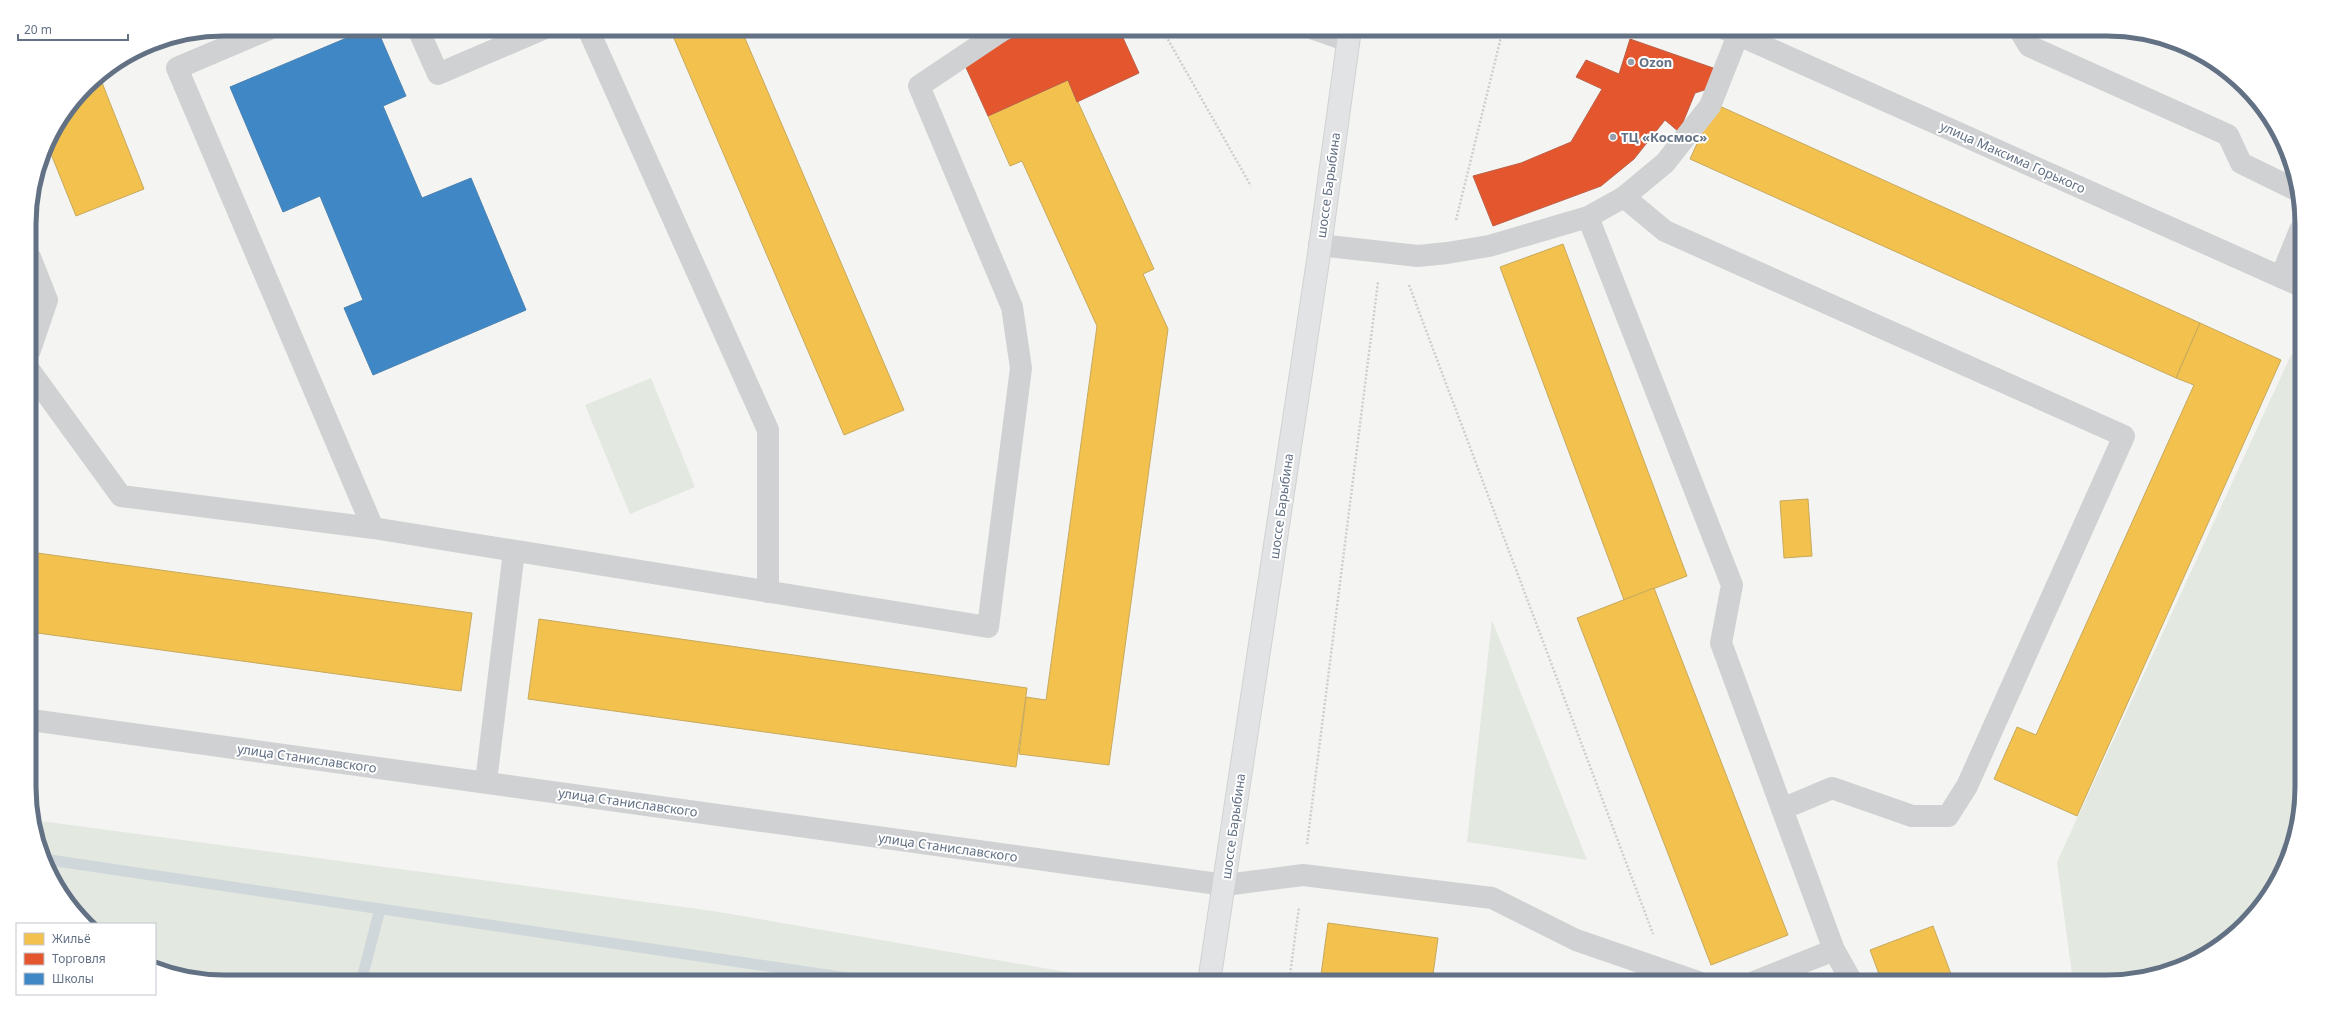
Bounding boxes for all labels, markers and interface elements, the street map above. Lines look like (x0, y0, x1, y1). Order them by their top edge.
scale bar (18, 16, 128, 42)
text: 20 m (24, 21, 52, 38)
place label: Ozon (1639, 53, 1672, 71)
marker: Ozon (1626, 57, 1636, 67)
street label: улица Максима Горького (1937, 117, 2089, 197)
place label: ТЦ «Космос» (1621, 128, 1707, 146)
street label: шоссе Барыбина (1312, 131, 1344, 239)
marker: ТЦ «Космос» (1608, 132, 1618, 142)
street label: шоссе Барыбина (1265, 452, 1297, 560)
street label: улица Станиславского (236, 739, 378, 777)
street label: шоссе Барыбина (1217, 772, 1249, 880)
street label: улица Станиславского (557, 783, 699, 821)
street label: улица Станиславского (877, 828, 1019, 866)
legend (16, 923, 156, 995)
text: Жильё (52, 930, 91, 947)
text: Торговля (52, 950, 106, 967)
text: Школы (52, 970, 94, 987)

